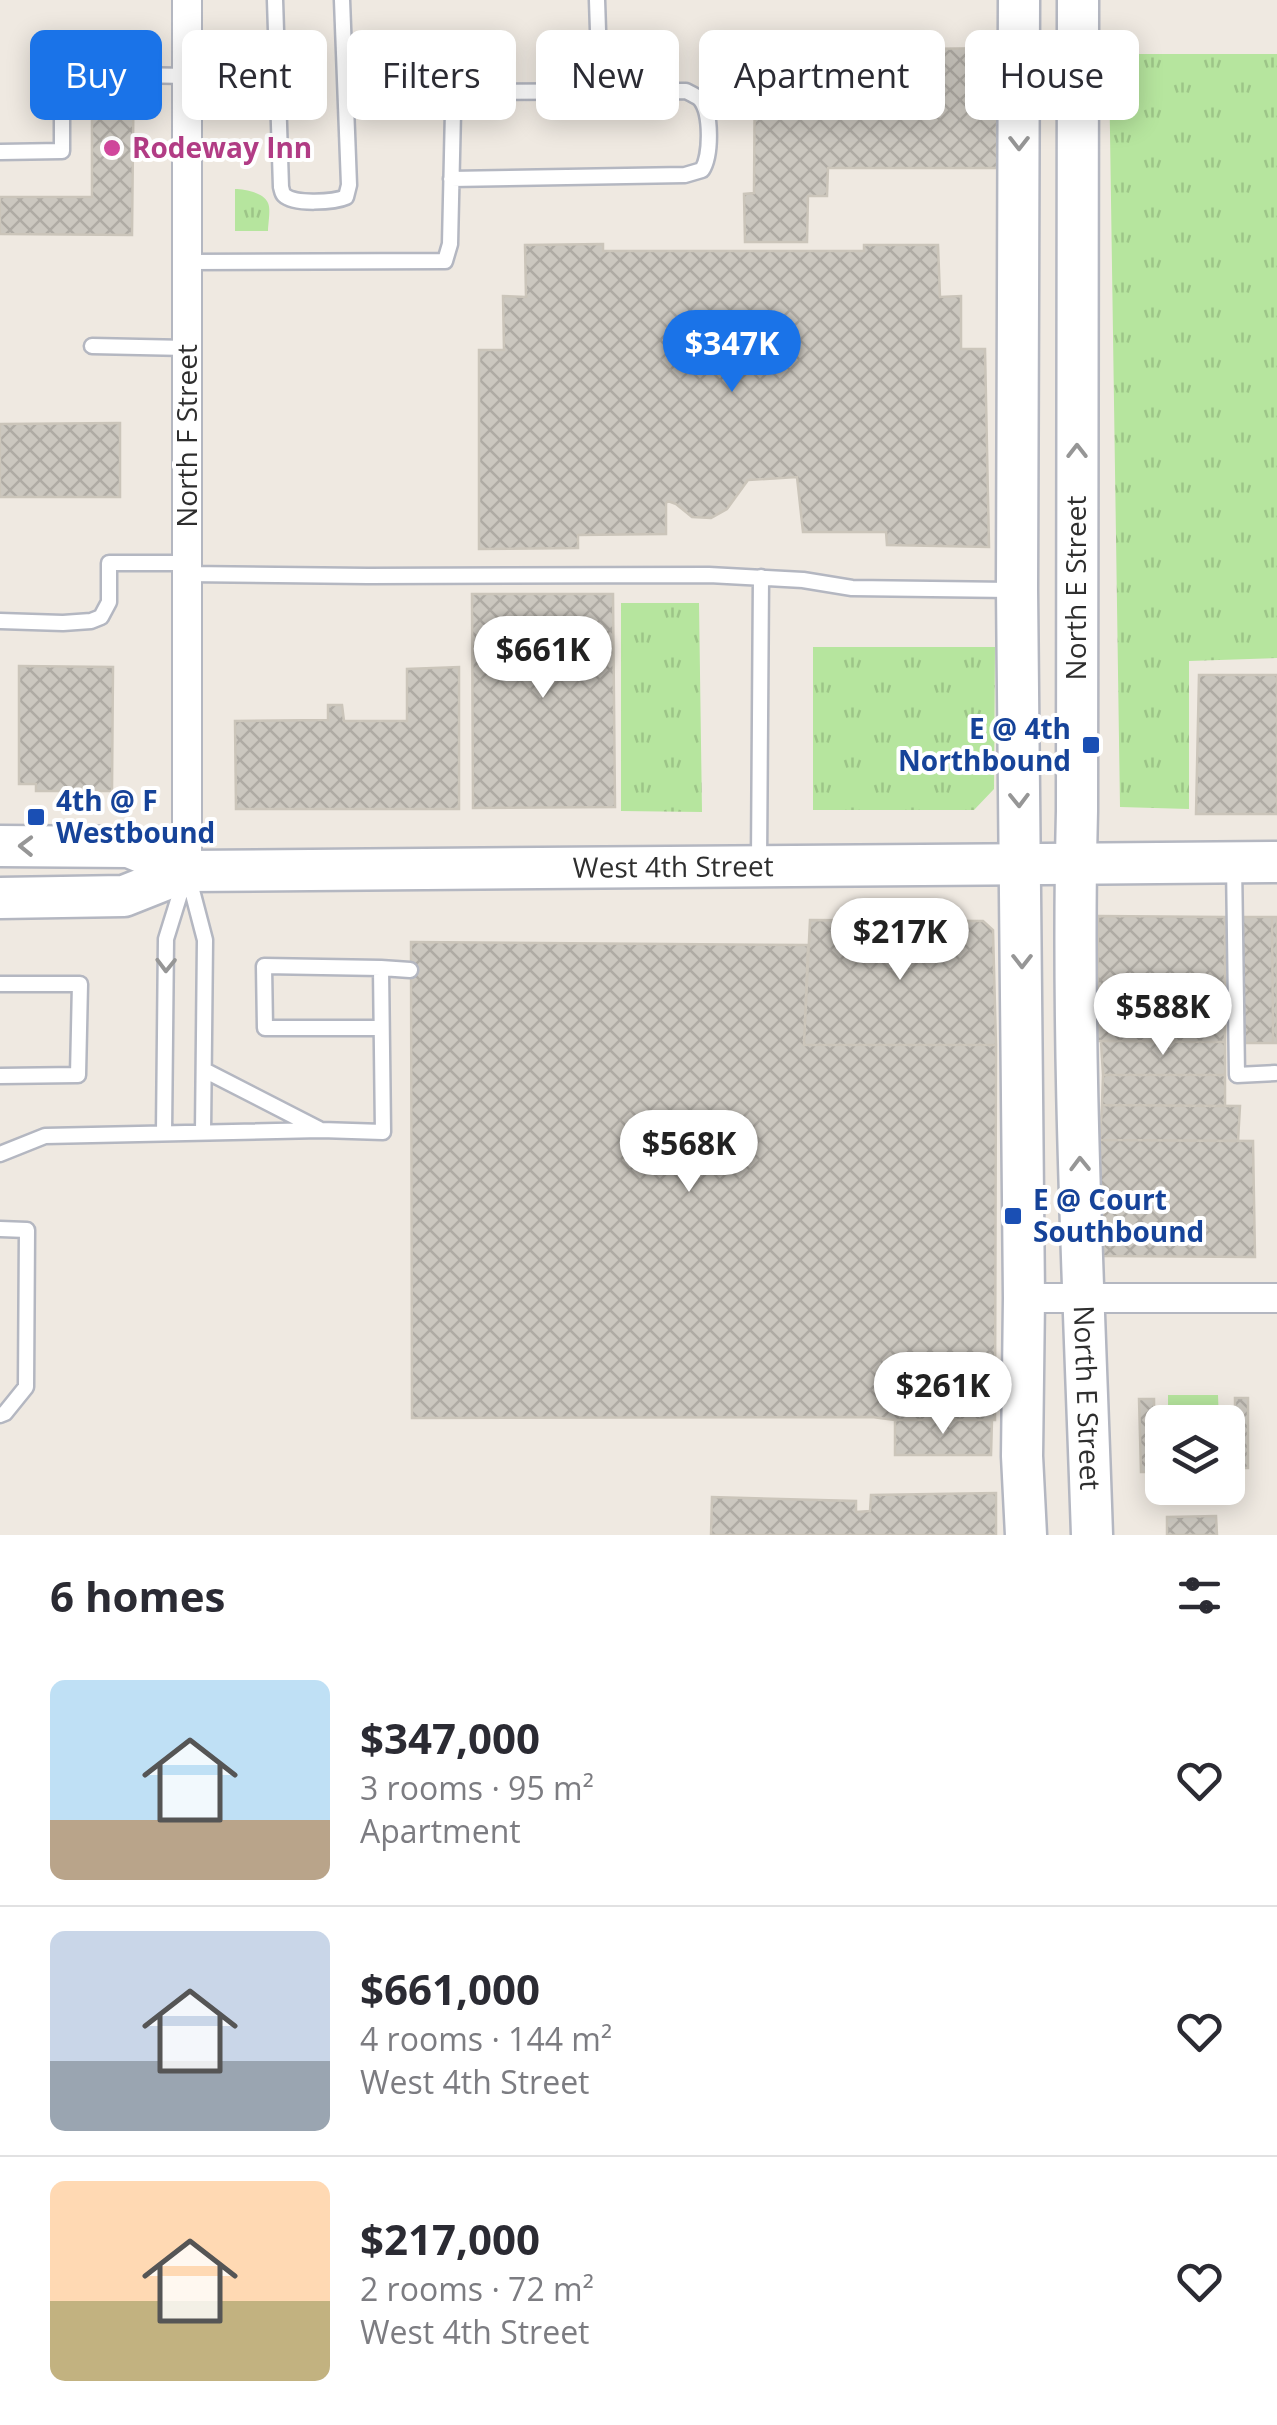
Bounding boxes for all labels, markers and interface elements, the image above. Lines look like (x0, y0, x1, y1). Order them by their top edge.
chip: Buy (30, 30, 162, 120)
chip: Rent (182, 30, 327, 120)
chip: Filters (347, 30, 516, 120)
chip: New (536, 30, 679, 120)
chip: Apartment (699, 30, 945, 120)
chip: House (965, 30, 1139, 120)
place label: Rodeway Inn (132, 128, 312, 166)
one-way arrow (1008, 136, 1030, 151)
marker: Rodeway Inn (101, 137, 123, 159)
pin: $347K (662, 310, 802, 395)
text: $347K (685, 321, 779, 364)
street label: North F Street (167, 344, 205, 528)
one-way arrow (1066, 443, 1088, 458)
street label: North E Street (1056, 496, 1094, 680)
pin: $661K (473, 616, 613, 701)
text: $661K (496, 627, 590, 670)
place label: E @ 4th Northbound (898, 709, 1071, 779)
marker: E @ 4th Northbound (1080, 734, 1102, 756)
place label: 4th @ F Westbound (56, 781, 215, 851)
one-way arrow (1008, 792, 1030, 808)
marker: 4th @ F Westbound (25, 806, 47, 828)
one-way arrow (17, 835, 32, 857)
street label: West 4th Street (573, 846, 774, 886)
pin: $217K (830, 898, 970, 983)
text: $217K (853, 909, 947, 952)
one-way arrow (1011, 954, 1033, 969)
one-way arrow (155, 958, 177, 974)
pin: $588K (1093, 973, 1233, 1058)
text: $588K (1116, 984, 1210, 1027)
pin: $568K (619, 1110, 759, 1195)
text: $568K (642, 1121, 736, 1164)
one-way arrow (1070, 1156, 1091, 1172)
place label: E @ Court Southbound (1033, 1180, 1204, 1250)
marker: E @ Court Southbound (1002, 1205, 1024, 1227)
street label: North E Street (1066, 1305, 1110, 1491)
pin: $261K (873, 1352, 1013, 1437)
text: $261K (896, 1363, 990, 1406)
map controls (1145, 1405, 1245, 1505)
button: layers (1145, 1405, 1245, 1505)
text: 6 homes (50, 1567, 225, 1624)
icon: filters (1172, 1568, 1227, 1623)
text: $347,000 (360, 1709, 540, 1766)
icon: home (130, 1720, 250, 1840)
icon: heart (1172, 1753, 1227, 1808)
text: 3 rooms · 95 m² (360, 1766, 594, 1809)
text: Apartment (360, 1809, 521, 1852)
text: $661,000 (360, 1960, 540, 2017)
icon: home (130, 1971, 250, 2091)
icon: heart (1172, 2004, 1227, 2059)
text: 4 rooms · 144 m² (360, 2017, 612, 2060)
text: West 4th Street (360, 2060, 590, 2103)
text: $217,000 (360, 2210, 540, 2267)
icon: home (130, 2221, 250, 2341)
icon: heart (1172, 2254, 1227, 2309)
text: 2 rooms · 72 m² (360, 2267, 594, 2310)
text: West 4th Street (360, 2310, 590, 2353)

